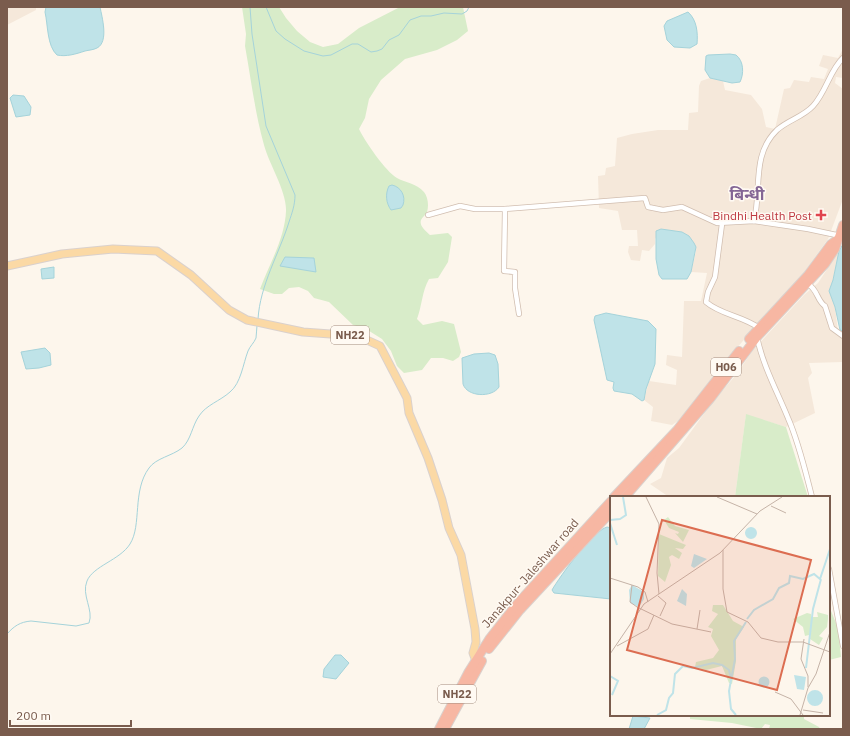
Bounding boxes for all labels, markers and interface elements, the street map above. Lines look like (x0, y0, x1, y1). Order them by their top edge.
district label: बिन्धी (730, 184, 765, 204)
place label: Bindhi Health Post (712, 208, 812, 223)
marker: Bindhi Health Post (815, 209, 827, 221)
road number: NH22 (331, 326, 369, 344)
road number: H06 (711, 358, 741, 376)
inset map (610, 496, 830, 716)
street label: Janakpur- Jaleshwar road (478, 515, 582, 631)
road number: NH22 (438, 685, 476, 703)
scale bar (10, 702, 131, 728)
text: 200 m (16, 708, 51, 723)

